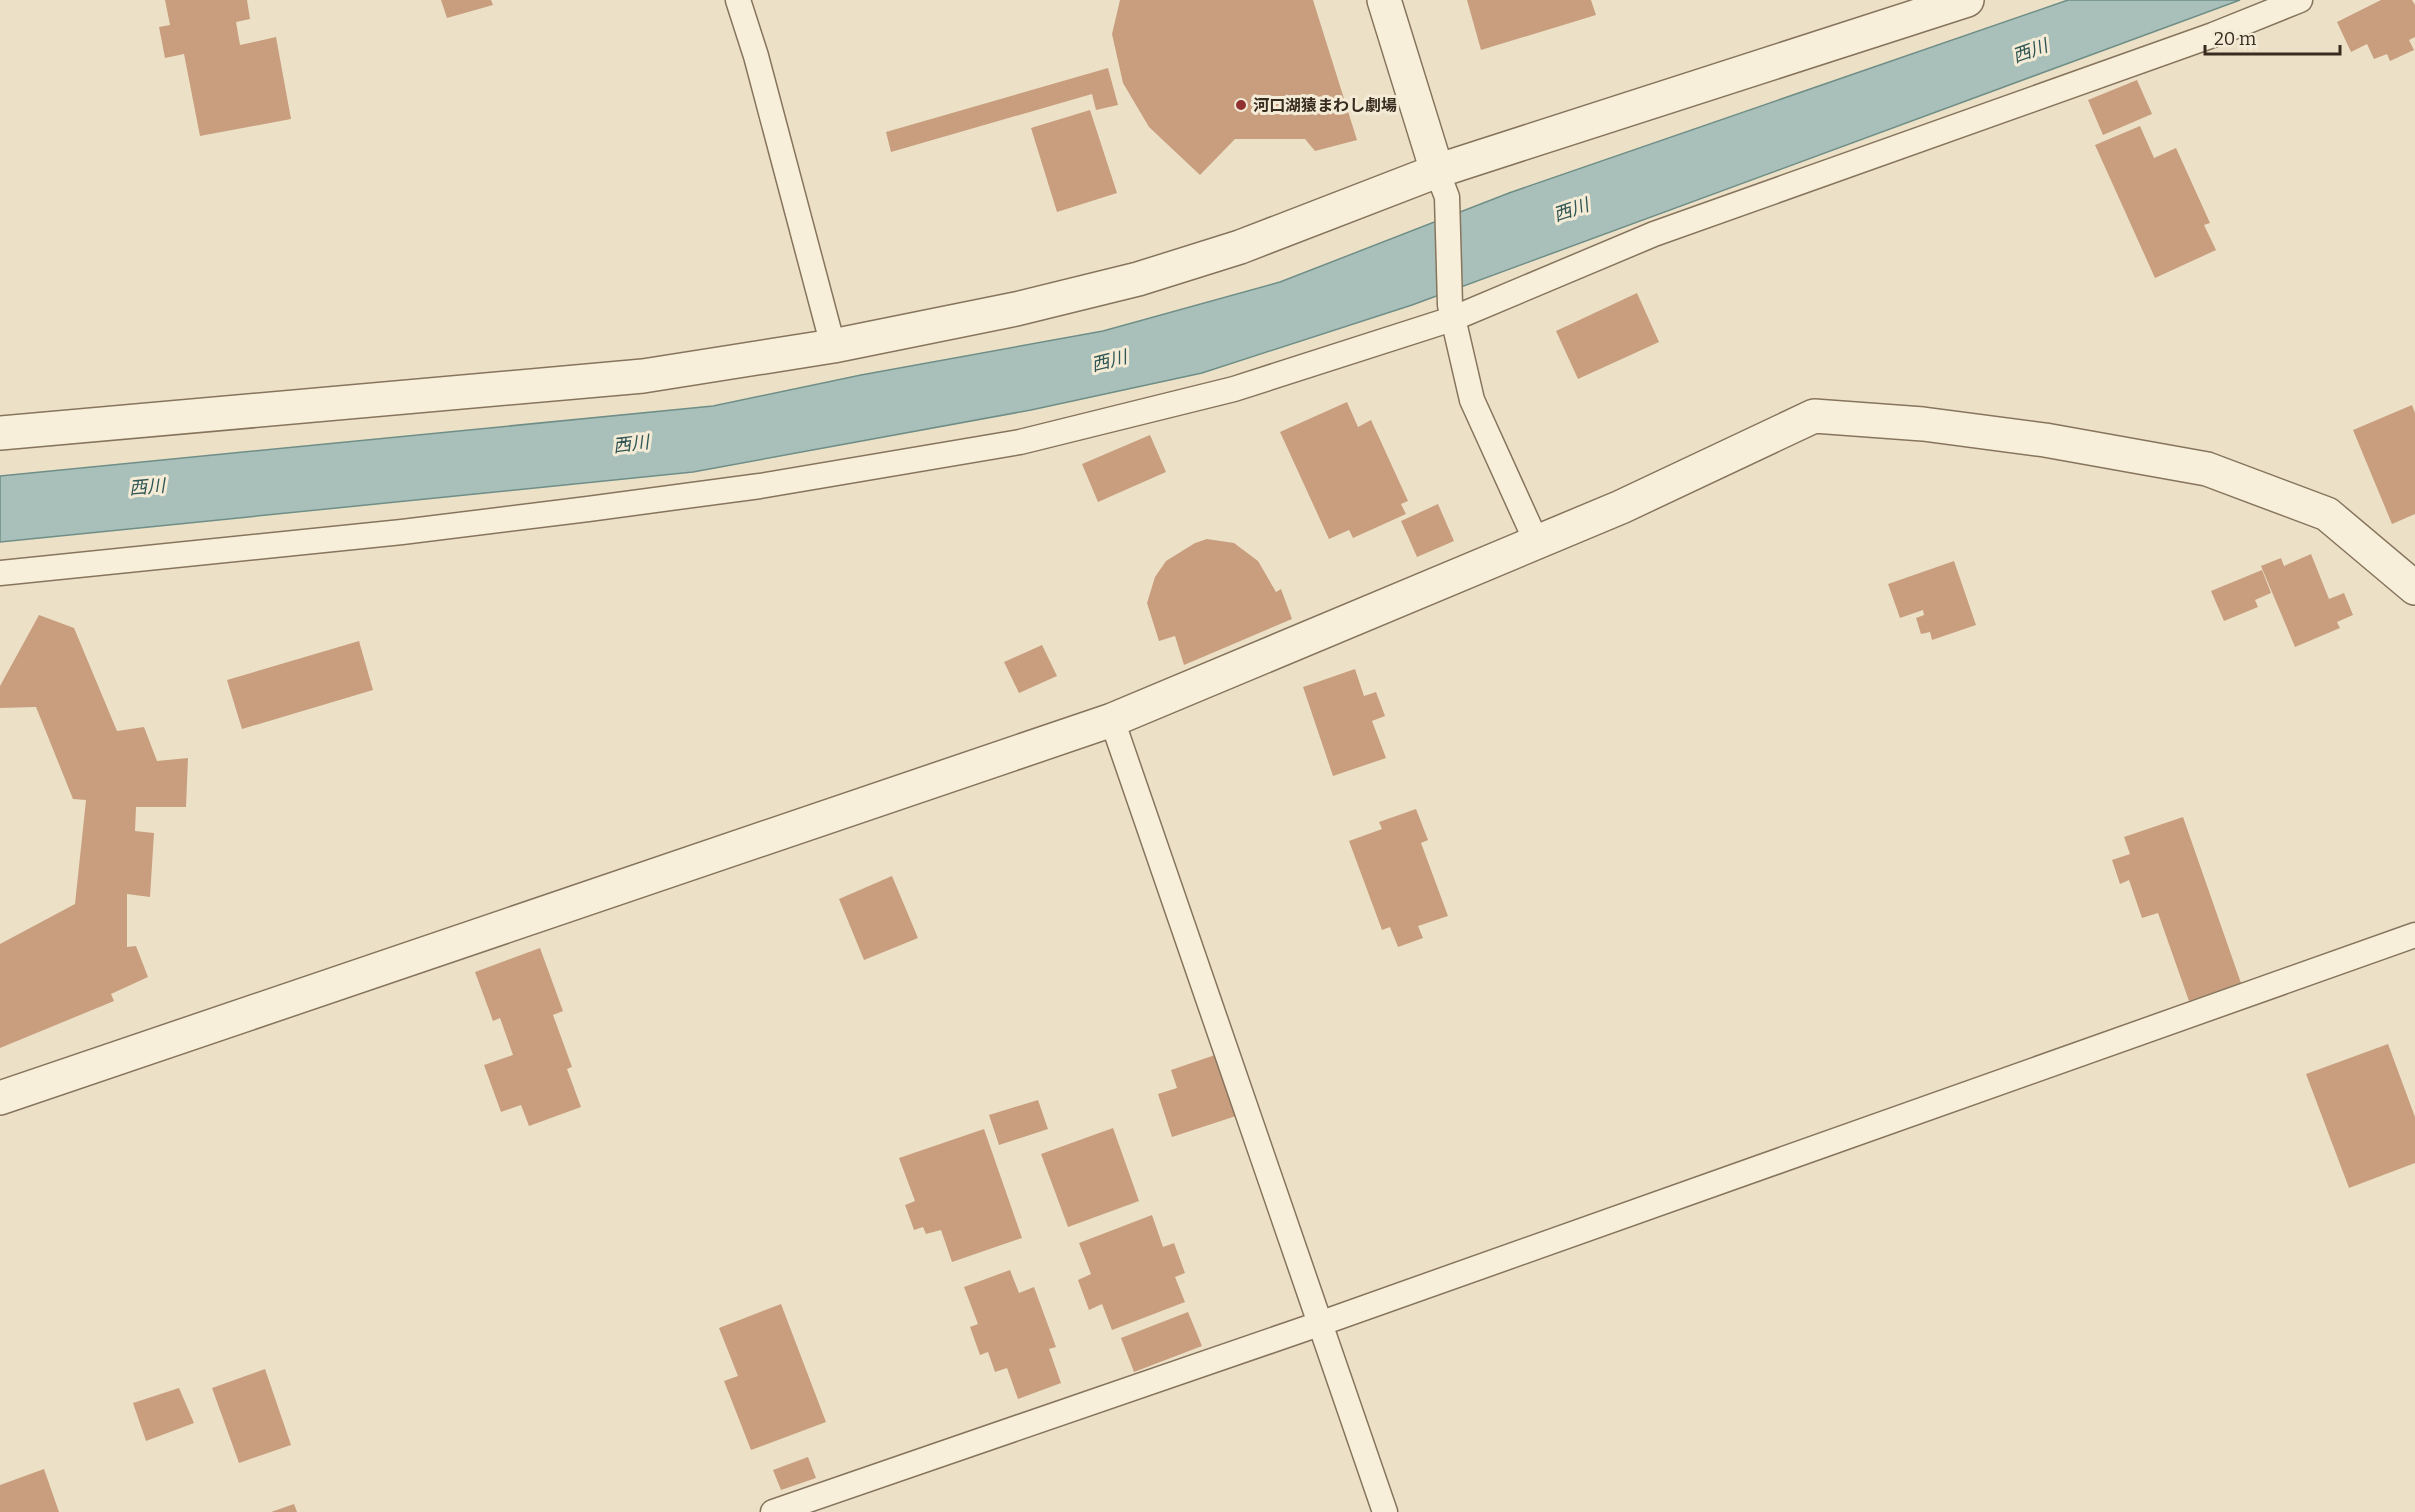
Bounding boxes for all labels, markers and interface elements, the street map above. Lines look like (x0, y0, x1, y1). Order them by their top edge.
scale bar (2205, 18, 2340, 56)
text: 20 m (2214, 28, 2256, 50)
water label: 西川 (2009, 34, 2053, 67)
place label: 河口湖猿まわし劇場 (1253, 96, 1397, 115)
marker: 河口湖猿まわし劇場 (1234, 98, 1248, 112)
water label: 西川 (1550, 193, 1593, 226)
water label: 西川 (1089, 345, 1131, 376)
water label: 西川 (612, 431, 652, 457)
water label: 西川 (128, 474, 168, 500)

